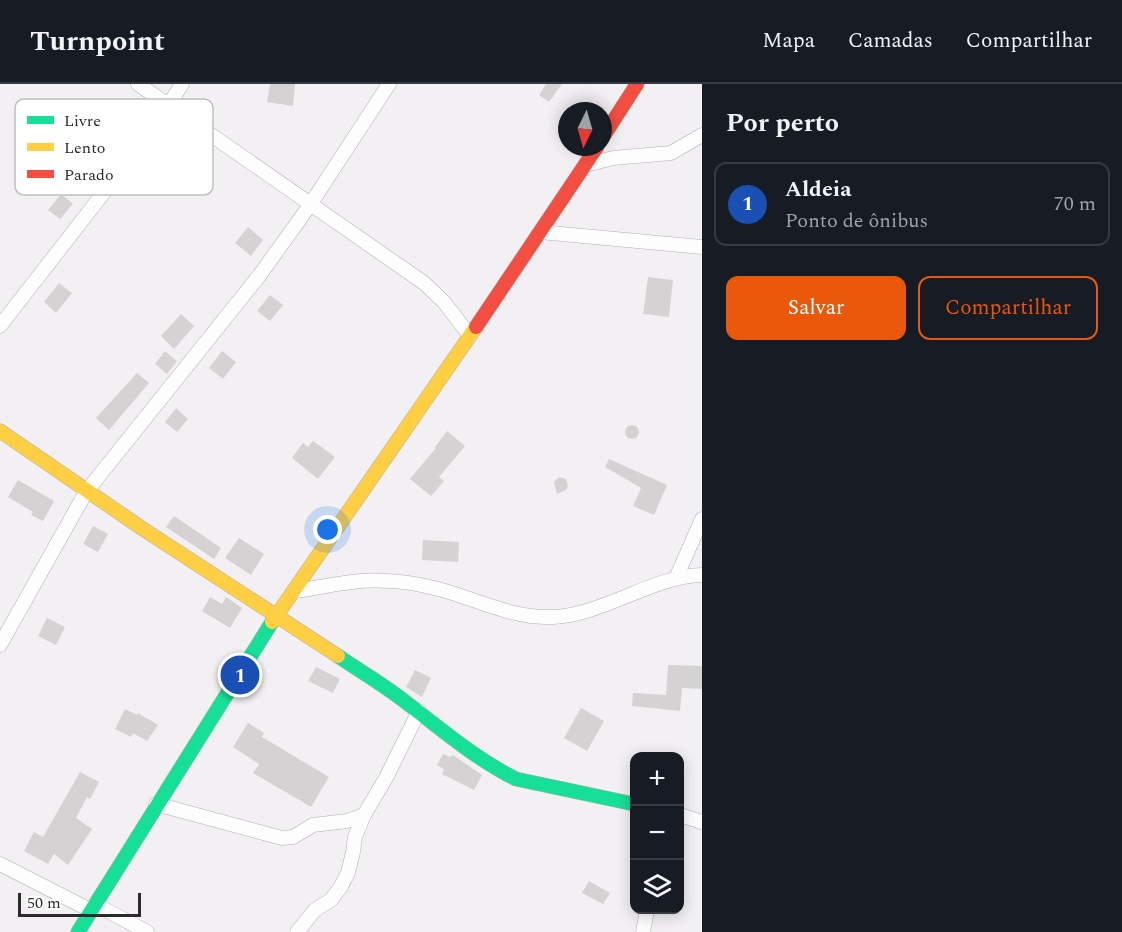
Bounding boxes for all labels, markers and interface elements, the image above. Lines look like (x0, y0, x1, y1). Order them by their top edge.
text: Turnpoint (30, 20, 165, 63)
text: Mapa (762, 25, 815, 57)
text: Camadas (848, 25, 933, 57)
text: Compartilhar (966, 25, 1092, 57)
legend (15, 99, 213, 195)
north arrow (558, 102, 612, 156)
text: Por perto (726, 103, 839, 143)
text: Livre (64, 109, 101, 133)
text: Lento (64, 136, 105, 160)
text: Parado (64, 163, 114, 187)
text: Aldeia (785, 173, 852, 206)
text: 1 (742, 189, 753, 219)
text: 70 m (1054, 189, 1096, 219)
text: Ponto de ônibus (785, 206, 928, 236)
button: Salvar (726, 276, 906, 340)
button: Compartilhar (918, 276, 1098, 340)
your location (313, 515, 342, 544)
pin: 1 (220, 652, 260, 698)
map controls (630, 752, 684, 914)
button: + (630, 752, 684, 806)
button: − (630, 806, 684, 860)
button: layers (630, 860, 684, 914)
scale bar (18, 890, 141, 918)
text: 50 m (27, 891, 61, 915)

